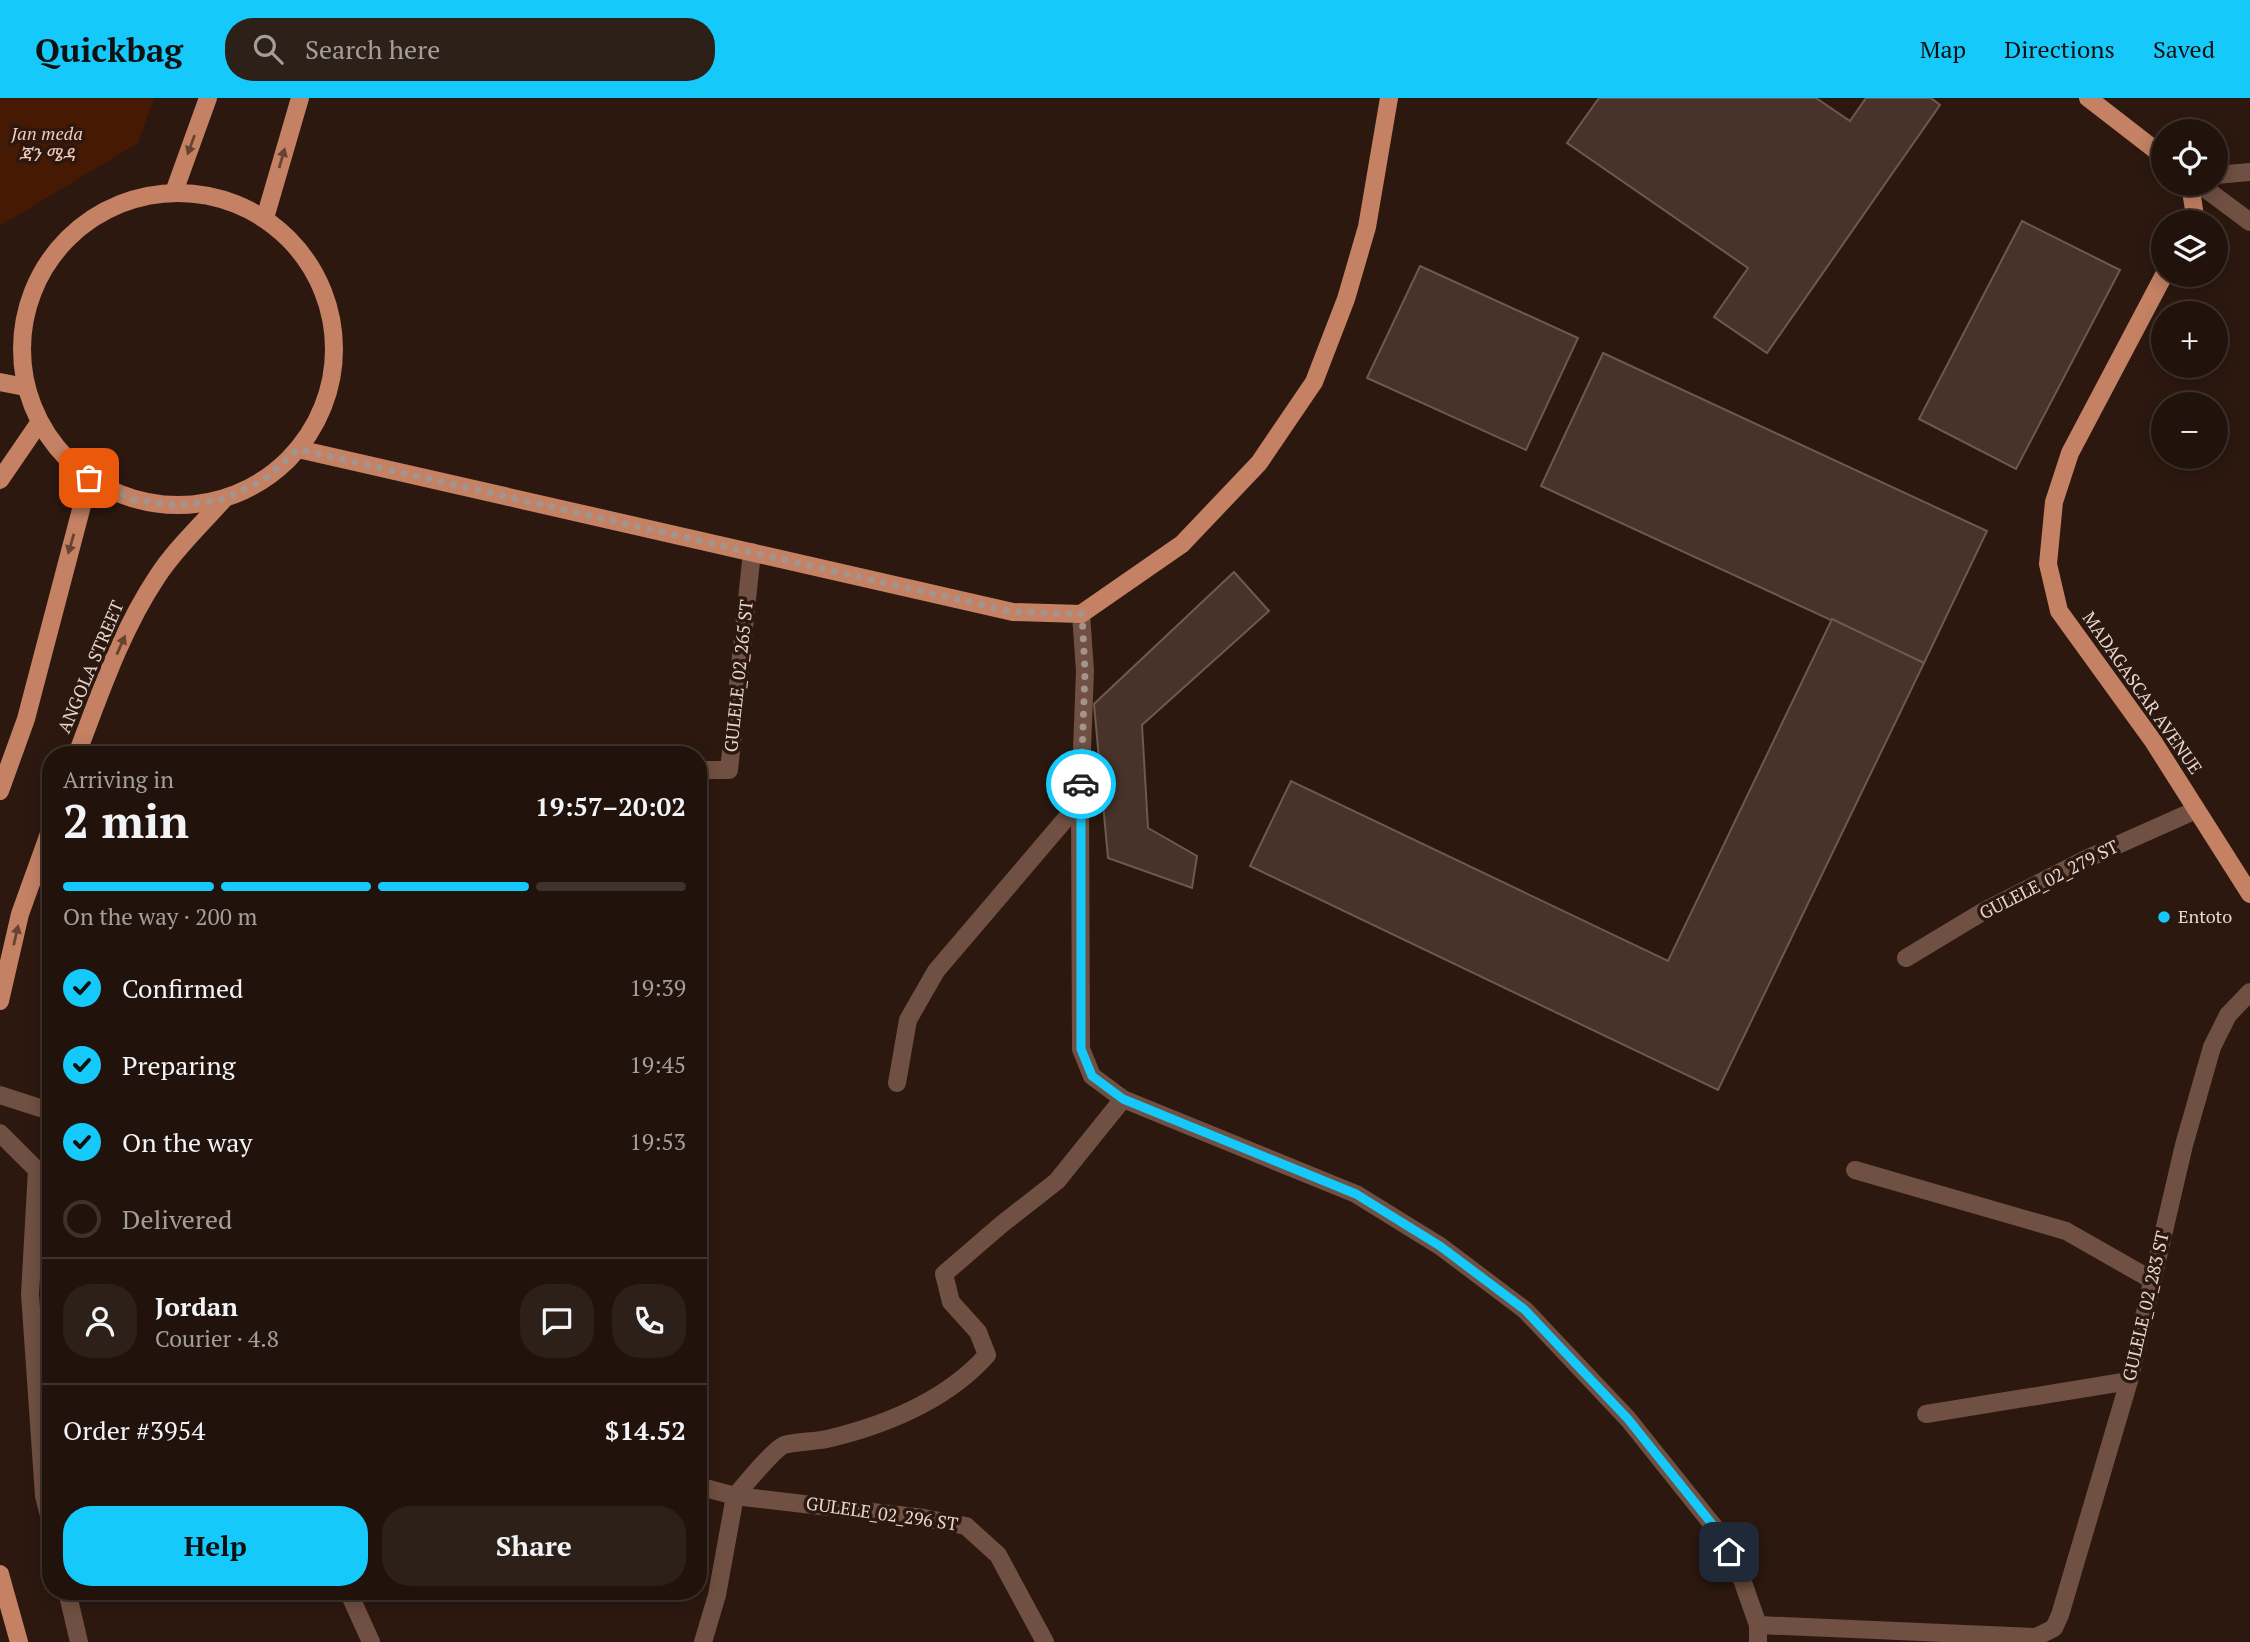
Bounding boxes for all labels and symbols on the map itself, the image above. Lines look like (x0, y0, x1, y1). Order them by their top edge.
park label: Jan meda ጃን ሜዳ (10, 121, 83, 166)
one-way arrow (185, 134, 196, 155)
one-way arrow (278, 147, 288, 168)
pin (59, 448, 119, 508)
one-way arrow (65, 534, 75, 555)
street label: ANGOLA STREET (51, 597, 129, 737)
street label: GULELE_02_265 ST (718, 599, 758, 753)
street label: MADAGASCAR AVENUE (2078, 606, 2208, 778)
one-way arrow (115, 635, 127, 655)
courier (1046, 749, 1116, 819)
street label: GULELE_02_279 ST (1975, 834, 2122, 925)
place label: Entoto (2178, 904, 2232, 928)
marker: Entoto (2156, 909, 2172, 925)
one-way arrow (10, 924, 21, 946)
street label: GULELE_02_283 ST (2116, 1228, 2174, 1383)
street label: GULELE_02_296 ST (805, 1490, 960, 1536)
pin (1699, 1522, 1759, 1582)

